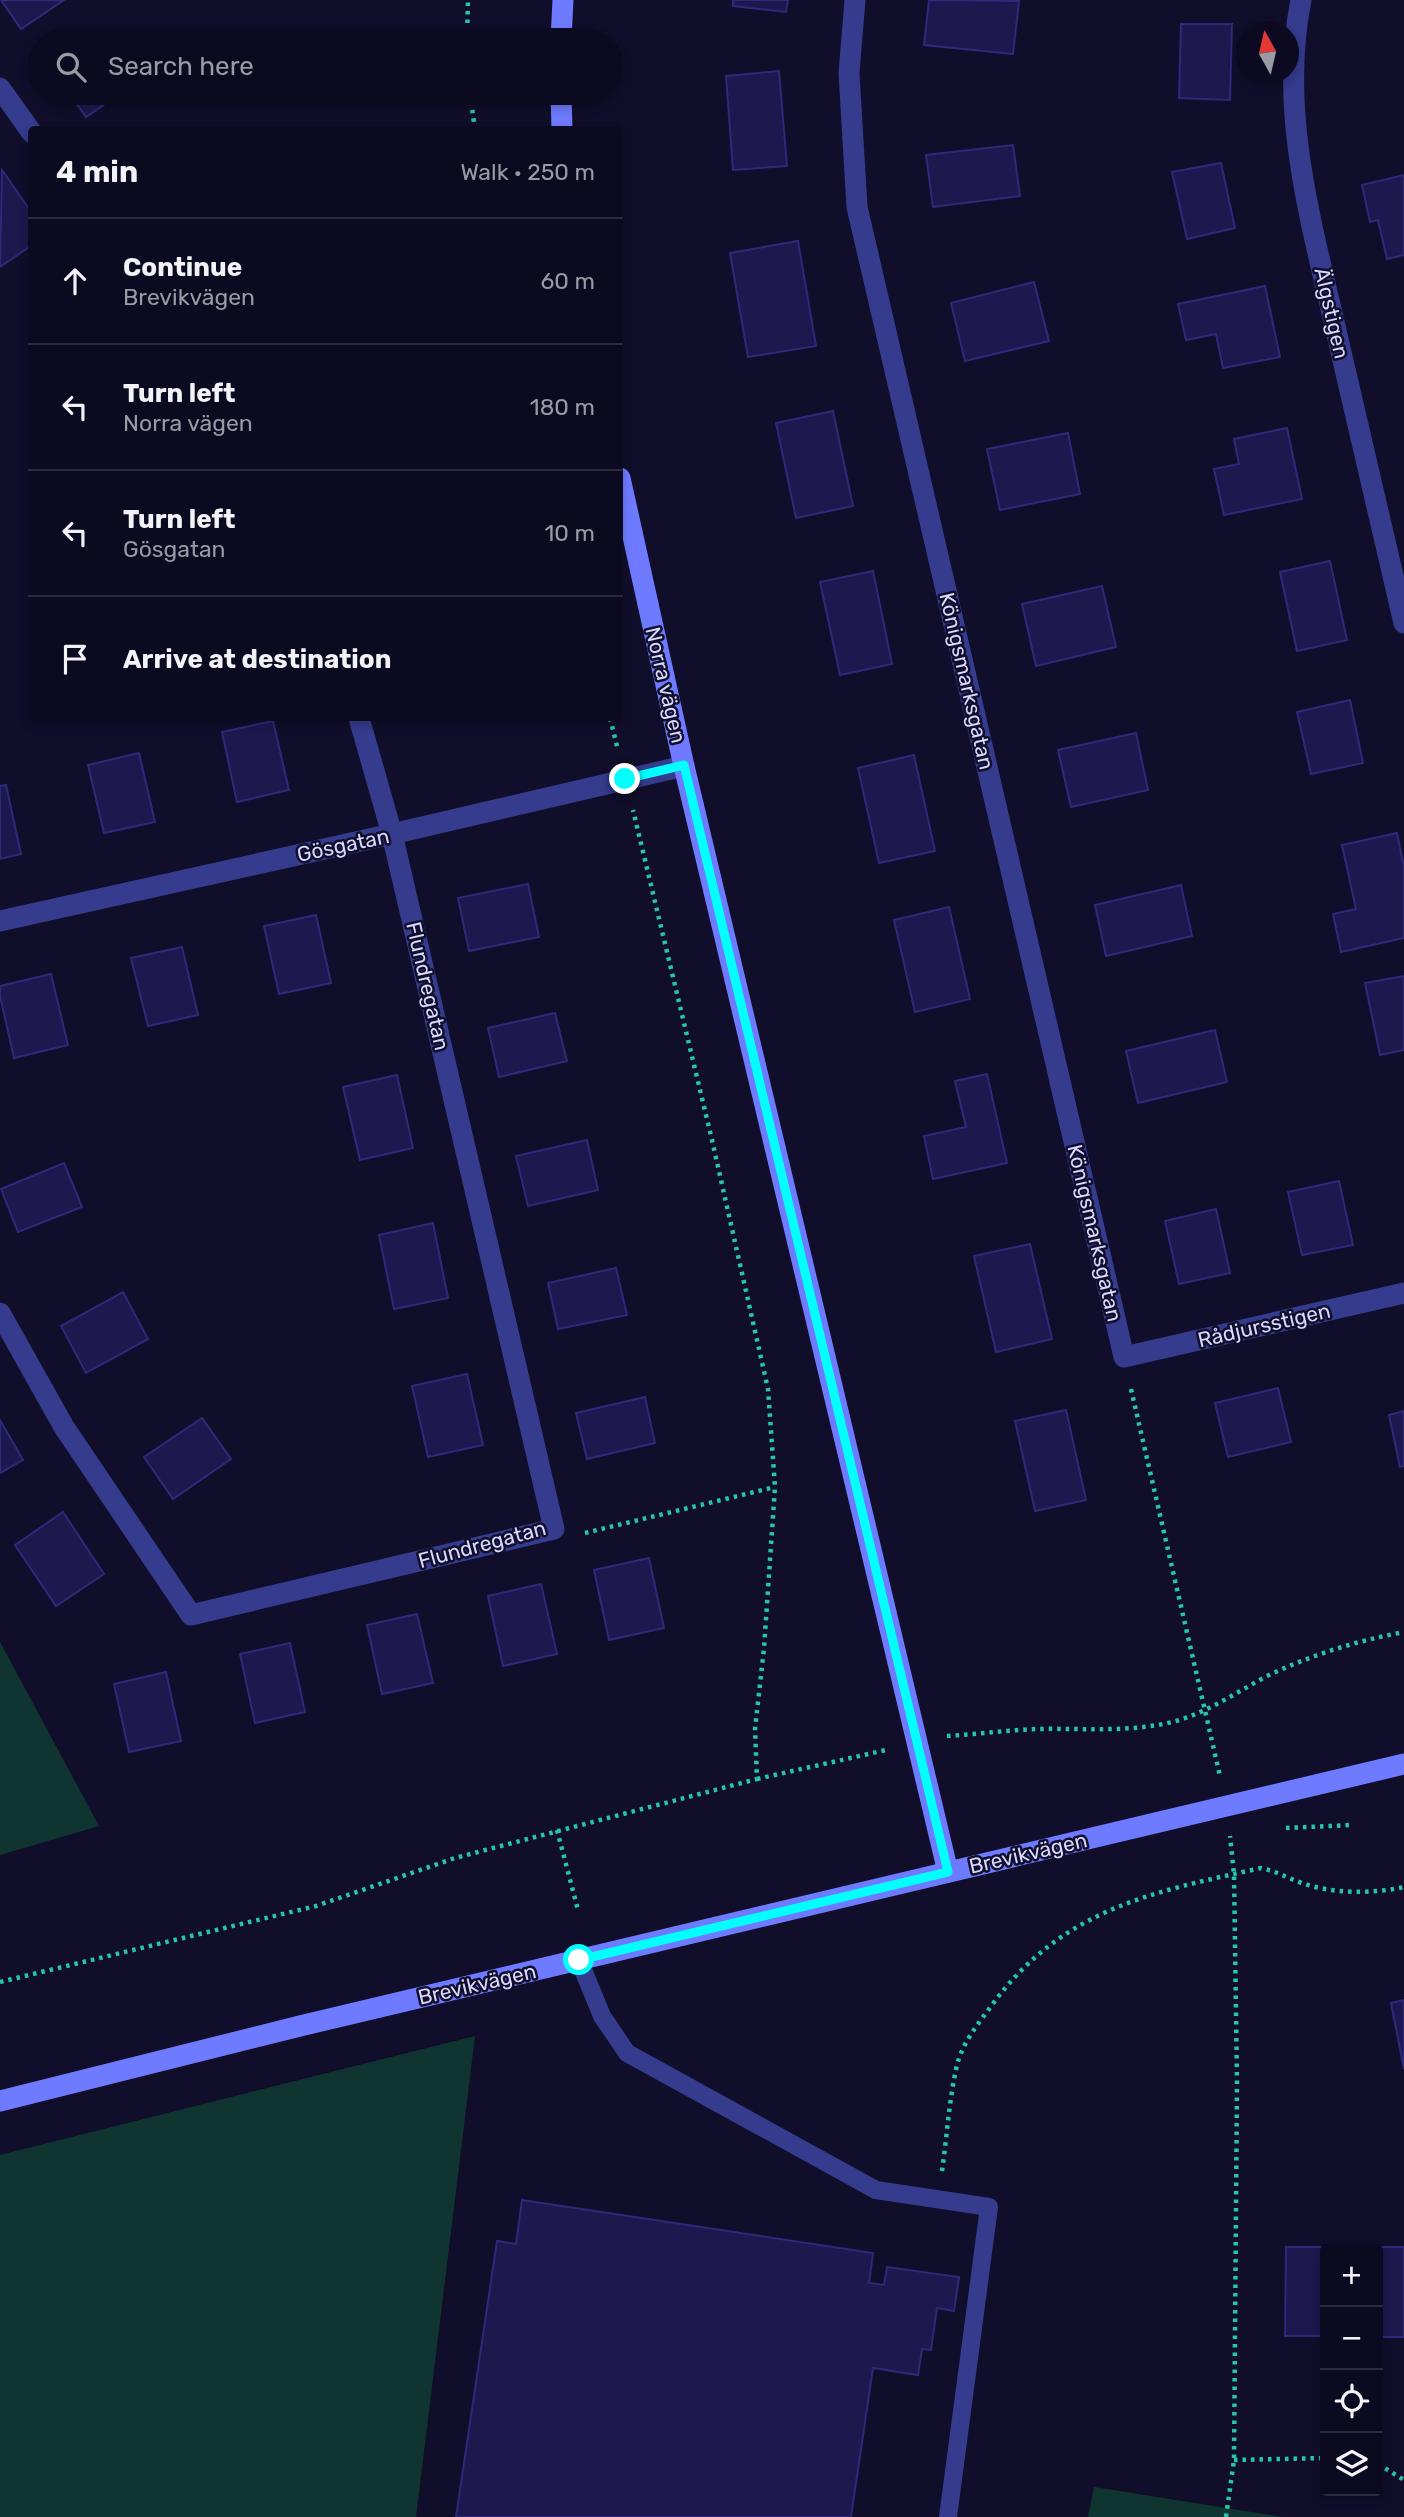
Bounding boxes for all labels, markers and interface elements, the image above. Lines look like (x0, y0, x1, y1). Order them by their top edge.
north arrow (1236, 21, 1299, 84)
search box (28, 28, 623, 105)
icon: search (52, 48, 90, 86)
text: Search here (108, 51, 254, 82)
text: 4 min (56, 154, 138, 190)
text: Walk · 250 m (460, 158, 595, 186)
text: Continue (123, 252, 242, 283)
icon: ahead (56, 262, 94, 300)
street label: Älgstigen (1309, 265, 1355, 361)
text: 60 m (540, 267, 595, 295)
text: Brevikvägen (123, 283, 255, 311)
text: Turn left (123, 378, 235, 409)
icon: left (56, 388, 94, 426)
text: 180 m (530, 393, 595, 421)
text: Norra vägen (123, 409, 253, 437)
text: Turn left (123, 504, 235, 535)
icon: left (56, 514, 94, 552)
text: 10 m (544, 519, 595, 547)
text: Gösgatan (123, 535, 226, 563)
street label: Königsmarksgatan (934, 590, 1000, 772)
street label: Norra vägen (640, 624, 692, 746)
icon: arrive (56, 640, 94, 678)
text: Arrive at destination (123, 644, 391, 675)
route end (609, 763, 640, 794)
street label: Gösgatan (295, 823, 391, 867)
street label: Flundregatan (401, 919, 455, 1053)
street label: Königsmarksgatan (1062, 1142, 1128, 1324)
street label: Rådjursstigen (1195, 1298, 1333, 1352)
street label: Flundregatan (415, 1515, 549, 1573)
street label: Brevikvägen (966, 1827, 1090, 1879)
route start (563, 1944, 594, 1975)
street label: Brevikvägen (415, 1958, 539, 2010)
map controls (1320, 2244, 1383, 2496)
button: + (1320, 2244, 1383, 2307)
button: − (1320, 2307, 1383, 2370)
button: locate (1320, 2370, 1383, 2433)
button: layers (1320, 2433, 1383, 2496)

